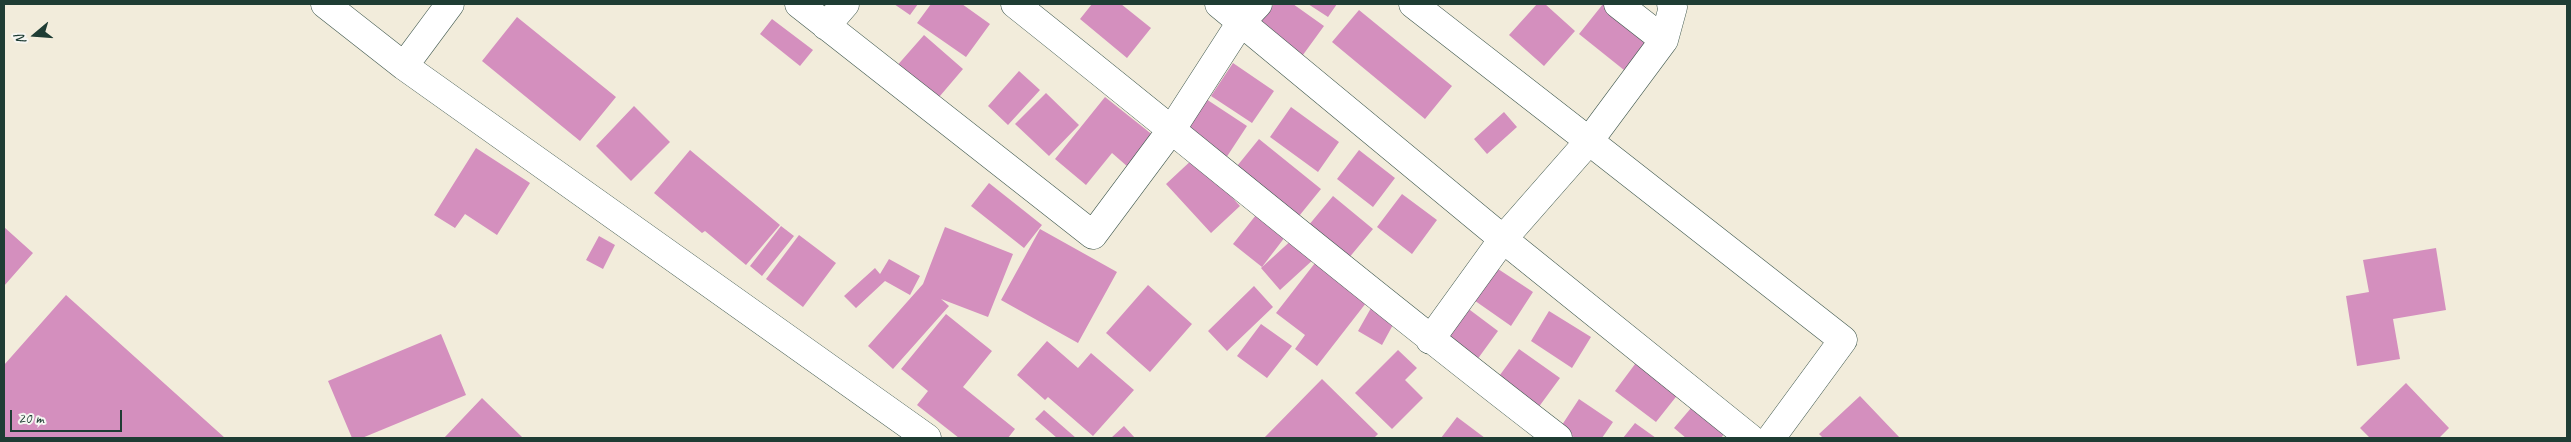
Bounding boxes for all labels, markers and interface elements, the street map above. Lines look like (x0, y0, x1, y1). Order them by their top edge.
north arrow (10, 10, 60, 60)
text: N (11, 33, 30, 47)
scale bar (12, 400, 125, 432)
text: 20 m (18, 409, 44, 428)

